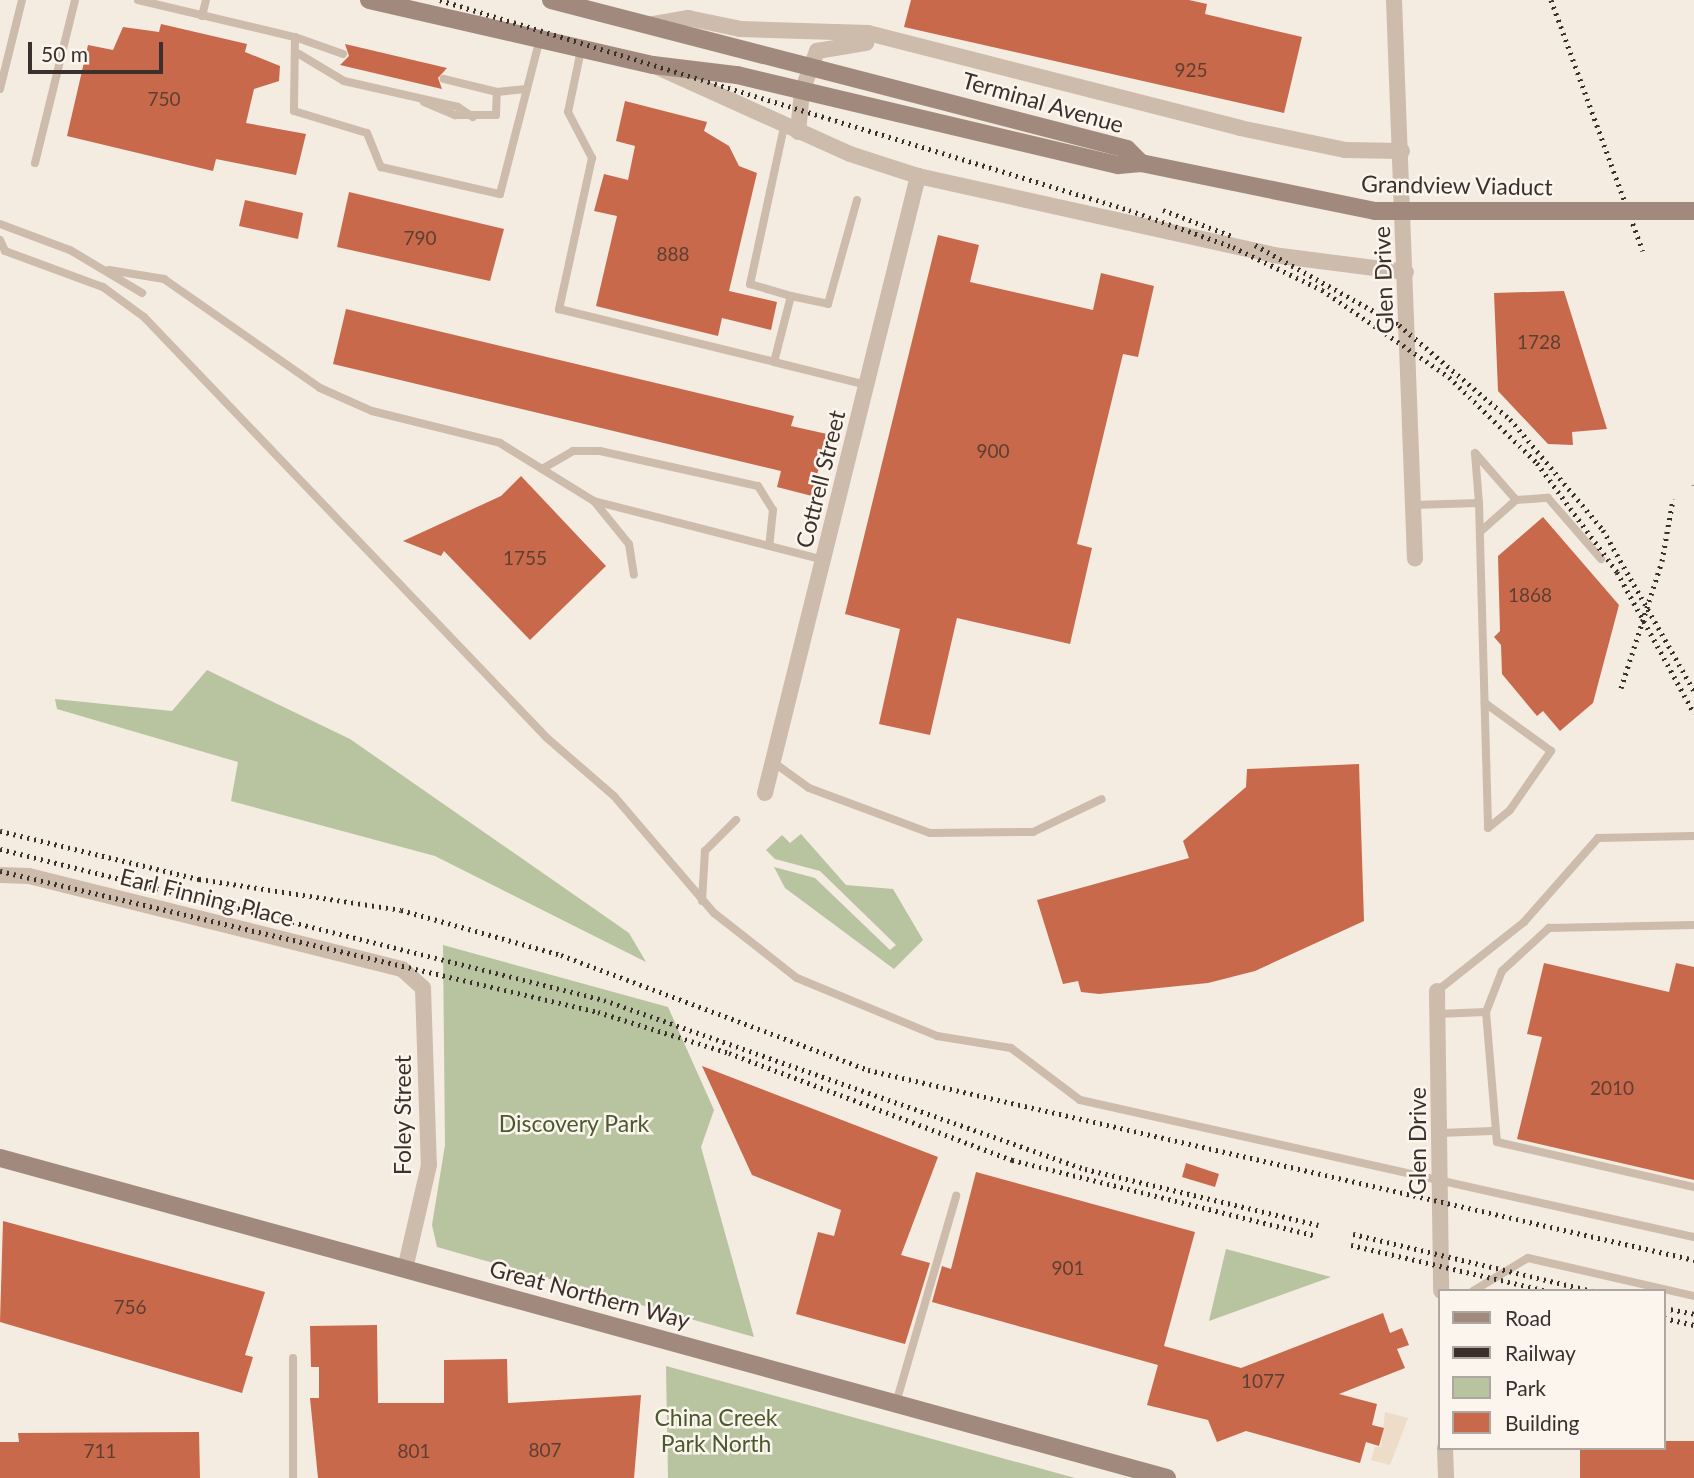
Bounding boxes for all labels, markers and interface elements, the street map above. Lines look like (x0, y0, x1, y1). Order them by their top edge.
scale bar (32, 28, 166, 72)
text: 50 m (41, 41, 88, 66)
house number: 925 (1174, 59, 1208, 81)
street label: Terminal Avenue (959, 66, 1127, 138)
house number: 750 (147, 88, 181, 110)
street label: Grandview Viaduct (1360, 170, 1554, 200)
street label: Glen Drive (1367, 226, 1399, 334)
house number: 790 (403, 227, 437, 249)
house number: 888 (656, 243, 690, 265)
house number: 1728 (1517, 331, 1561, 353)
street label: Cottrell Street (790, 407, 850, 551)
house number: 900 (976, 440, 1010, 462)
house number: 1755 (503, 547, 547, 569)
house number: 1868 (1508, 584, 1552, 606)
street label: Earl Finning Place (117, 862, 297, 932)
street label: Foley Street (388, 1055, 416, 1175)
house number: 2010 (1590, 1077, 1634, 1099)
street label: Glen Drive (1403, 1087, 1431, 1195)
park label: Discovery Park (499, 1109, 649, 1137)
street label: Great Northern Way (487, 1254, 693, 1334)
house number: 901 (1051, 1257, 1085, 1279)
legend (1438, 1289, 1666, 1450)
house number: 756 (113, 1296, 147, 1318)
text: Road (1505, 1305, 1552, 1330)
text: Railway (1505, 1340, 1576, 1365)
house number: 1077 (1241, 1370, 1285, 1392)
text: Park (1505, 1375, 1546, 1400)
park label: China Creek Park North (654, 1403, 778, 1457)
text: Building (1505, 1410, 1580, 1435)
house number: 807 (528, 1439, 562, 1461)
house number: 711 (83, 1440, 117, 1462)
house number: 801 (397, 1440, 431, 1462)

